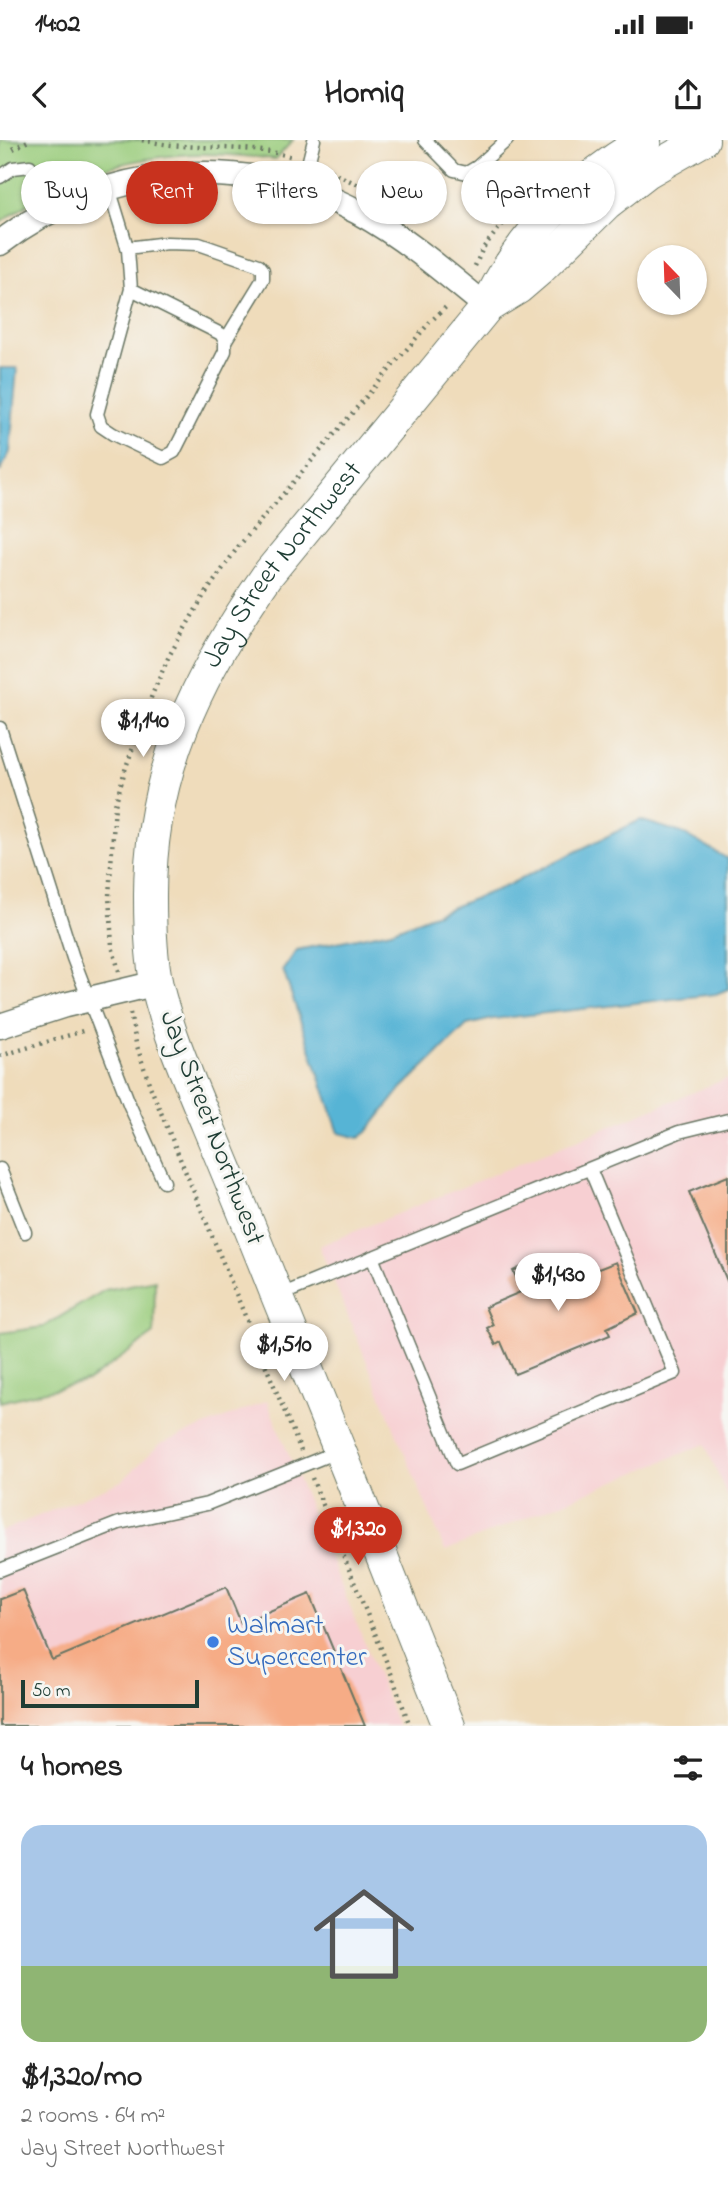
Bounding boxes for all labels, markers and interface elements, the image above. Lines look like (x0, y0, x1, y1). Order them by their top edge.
text: 14:02 (35, 6, 80, 44)
text: Homiq (324, 71, 404, 118)
icon: back (21, 76, 59, 114)
icon: share (669, 76, 707, 114)
chip: Buy (21, 161, 112, 224)
chip: Rent (126, 161, 218, 224)
chip: Filters (232, 161, 342, 224)
chip: New (356, 161, 447, 224)
chip: Apartment (461, 161, 615, 224)
north arrow (637, 245, 707, 315)
map controls (637, 245, 707, 315)
street label: Jay Street Northwest (193, 453, 373, 676)
pin: $1,140 (86, 700, 200, 759)
text: $1,140 (117, 705, 169, 738)
street label: Jay Street Northwest (147, 1005, 275, 1251)
pin: $1,430 (501, 1254, 615, 1313)
text: $1,430 (531, 1259, 585, 1292)
pin: $1,510 (227, 1324, 341, 1383)
text: $1,510 (256, 1329, 312, 1362)
pin: $1,320 (301, 1508, 415, 1567)
text: $1,320 (330, 1513, 386, 1546)
place label: Walmart Supercenter (227, 1606, 367, 1679)
marker: Walmart Supercenter (205, 1634, 221, 1650)
scale bar (21, 1677, 200, 1709)
text: 50 m (32, 1678, 71, 1705)
text: 4 homes (21, 1746, 123, 1790)
icon: filters (669, 1749, 707, 1787)
icon: home (301, 1871, 427, 1997)
text: $1,320/mo (21, 2056, 142, 2100)
text: 2 rooms · 64 m² (21, 2100, 165, 2133)
text: Jay Street Northwest (21, 2133, 225, 2166)

